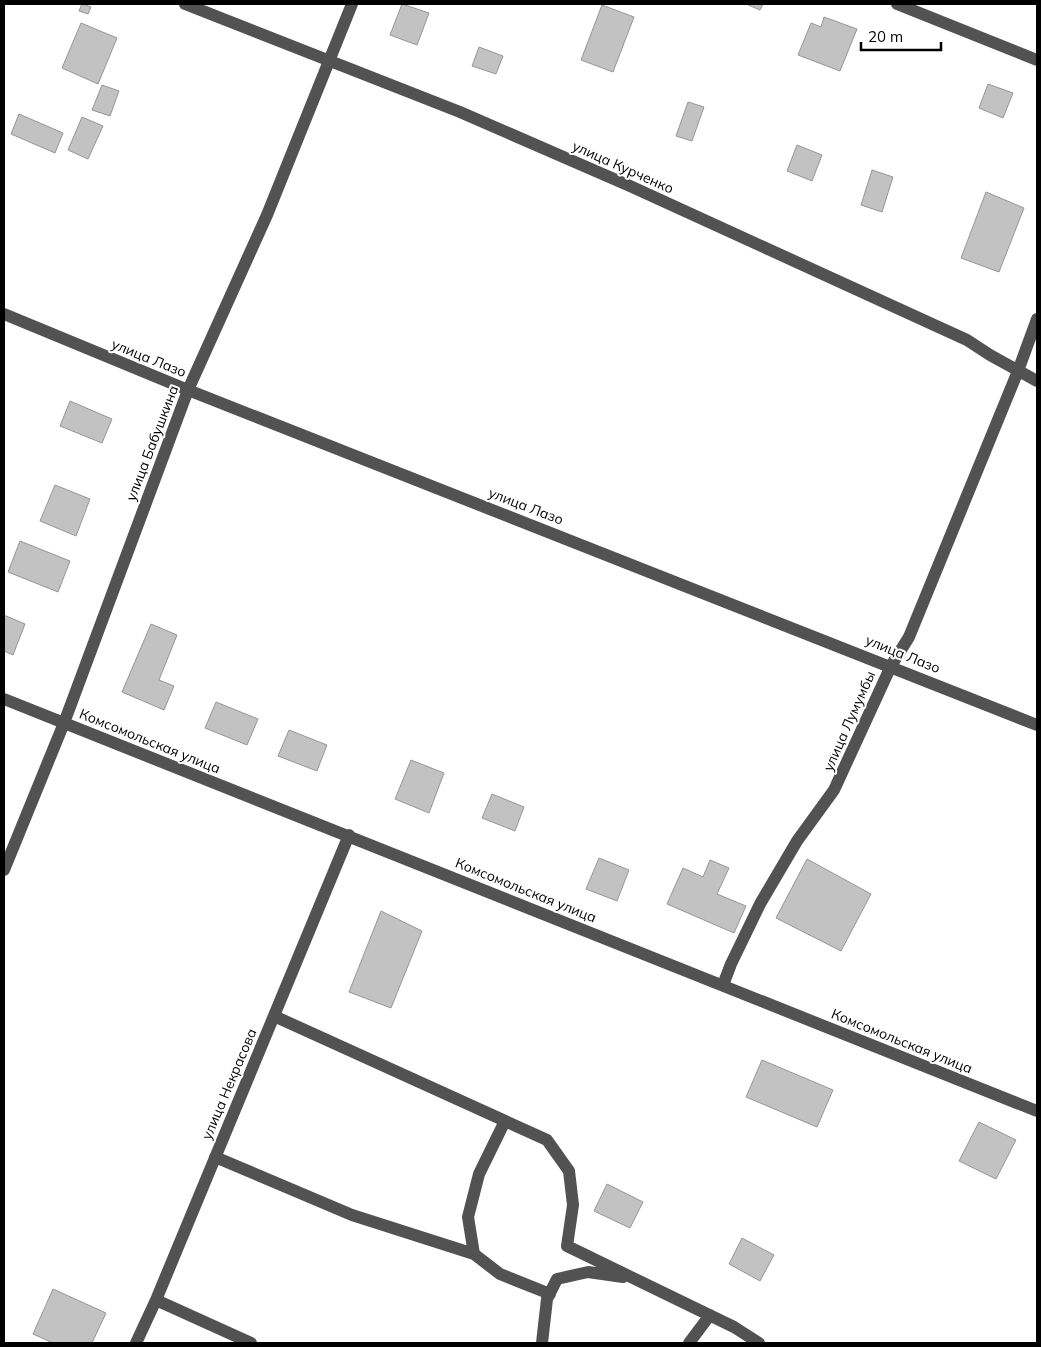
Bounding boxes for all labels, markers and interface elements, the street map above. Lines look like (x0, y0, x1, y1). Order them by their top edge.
scale bar (861, 20, 941, 52)
text: 20 m (868, 27, 903, 46)
street label: улица Курченко (570, 137, 676, 197)
street label: улица Лазо (109, 335, 189, 381)
street label: улица Бабушкина (122, 383, 182, 503)
street label: улица Лазо (486, 483, 566, 529)
street label: улица Лазо (863, 631, 943, 677)
street label: улица Лумумбы (819, 668, 879, 774)
street label: Комсомольская улица (77, 704, 223, 778)
street label: Комсомольская улица (453, 853, 599, 927)
street label: Комсомольская улица (829, 1004, 975, 1078)
street label: улица Некрасова (197, 1026, 261, 1142)

